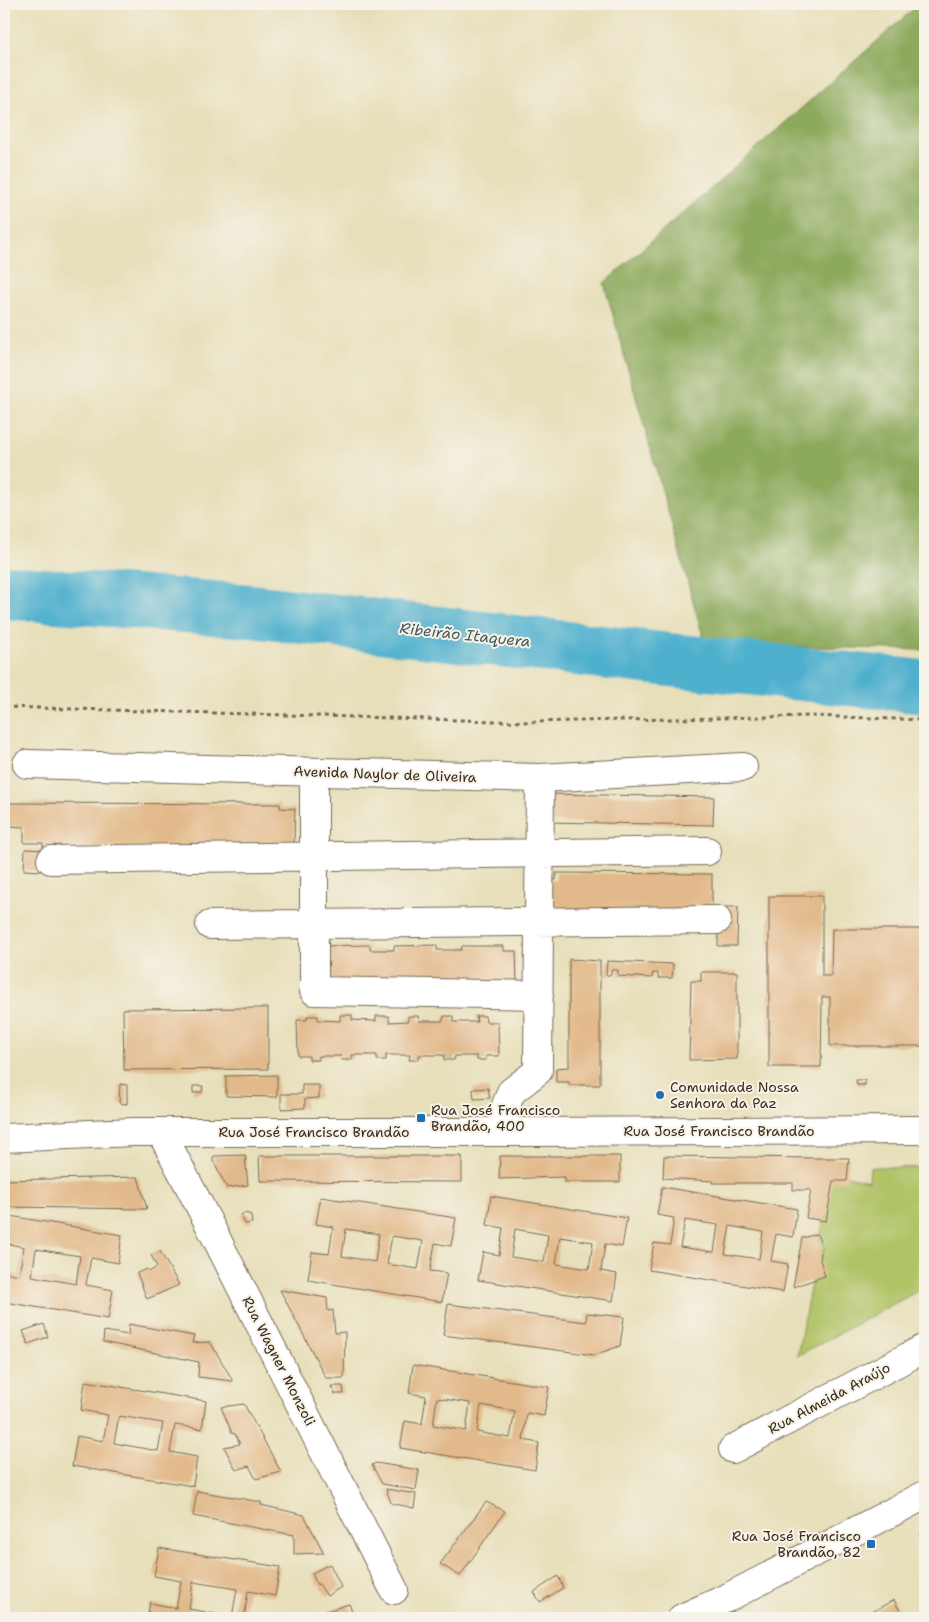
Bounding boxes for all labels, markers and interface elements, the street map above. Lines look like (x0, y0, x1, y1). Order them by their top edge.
water label: Ribeirão Itaquera (399, 618, 531, 652)
street label: Avenida Naylor de Oliveira (293, 762, 477, 786)
place label: Comunidade Nossa Senhora da Paz (670, 1078, 799, 1112)
marker: Comunidade Nossa Senhora da Paz (654, 1089, 666, 1101)
place label: Rua José Francisco Brandão, 400 (431, 1101, 560, 1135)
marker: Rua José Francisco Brandão, 400 (415, 1112, 427, 1124)
street label: Rua José Francisco Brandão (623, 1122, 815, 1140)
street label: Rua José Francisco Brandão (218, 1123, 410, 1141)
street label: Rua Wagner Monzoli (239, 1293, 319, 1429)
street label: Rua Almeida Araújo (765, 1358, 893, 1438)
place label: Rua José Francisco Brandão, 82 (732, 1527, 861, 1561)
marker: Rua José Francisco Brandão, 82 (865, 1538, 877, 1550)

